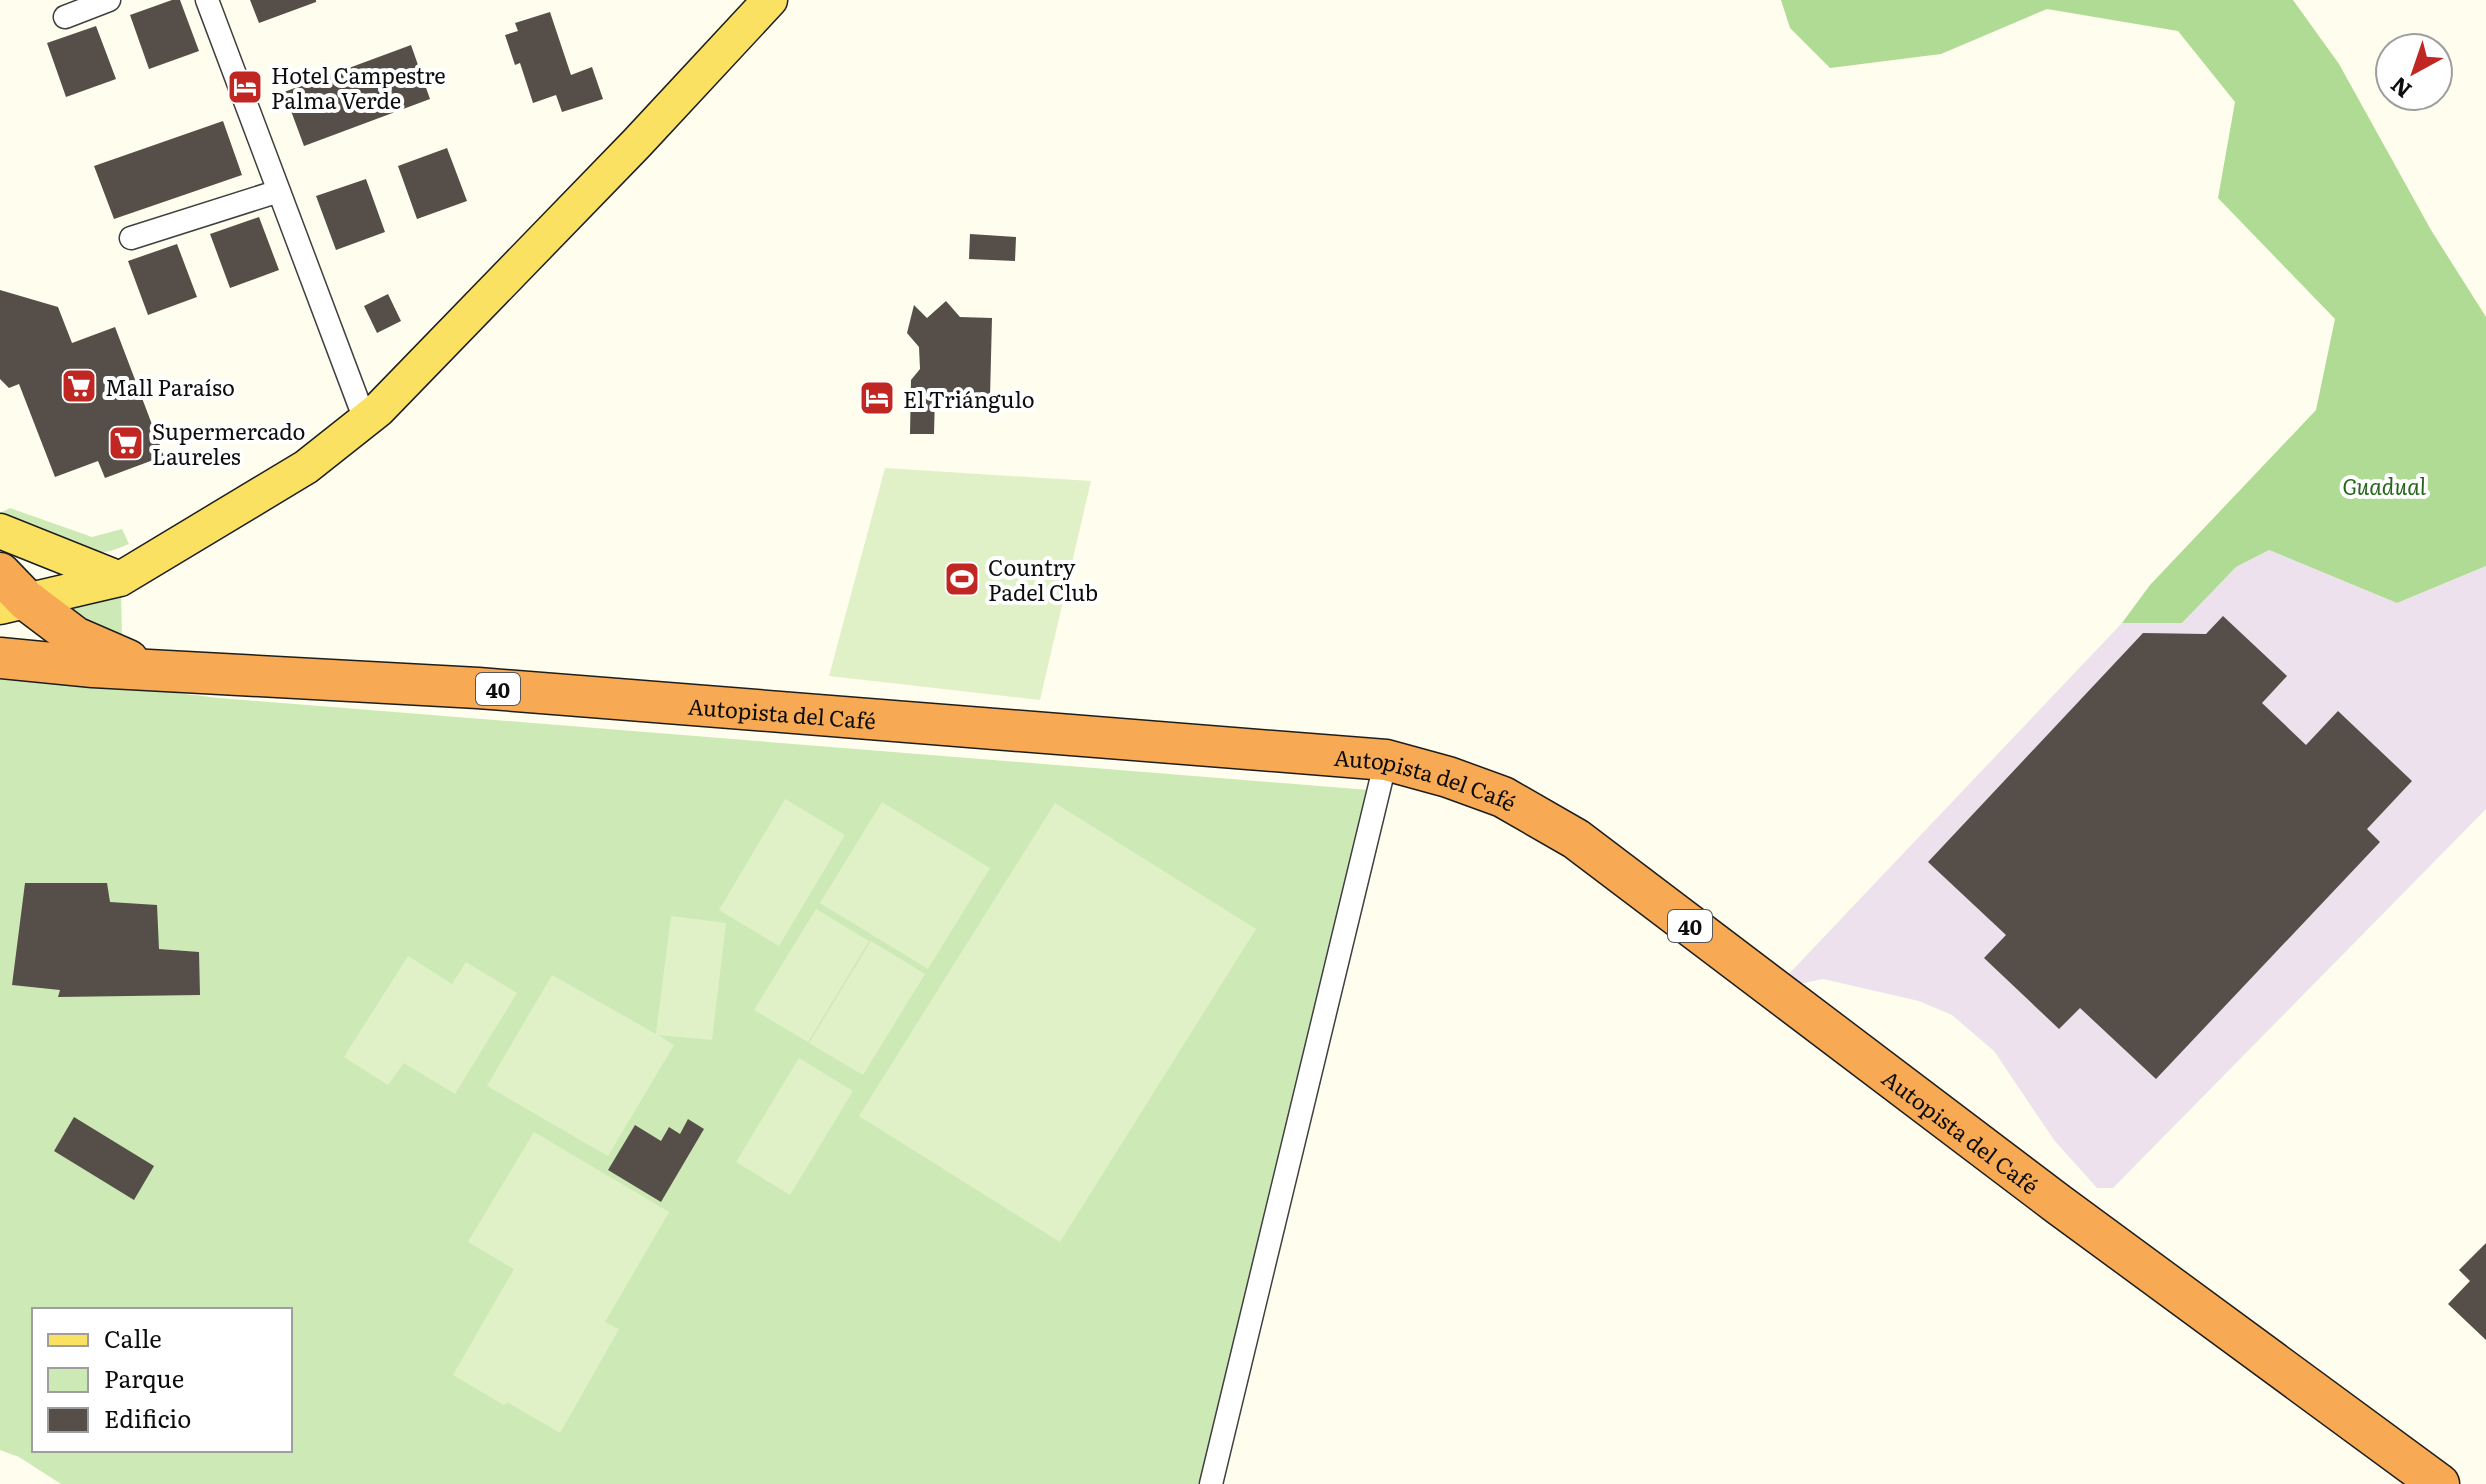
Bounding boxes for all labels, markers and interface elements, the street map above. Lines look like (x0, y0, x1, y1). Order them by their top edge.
north arrow (2374, 32, 2454, 112)
place label: Hotel Campestre Palma Verde (271, 58, 446, 116)
hotel icon: Hotel Campestre Palma Verde (226, 68, 264, 106)
text: N (2383, 70, 2418, 107)
supermarket icon: Mall Paraíso (60, 367, 98, 405)
place label: Mall Paraíso (105, 370, 235, 403)
hotel icon: El Triángulo (858, 379, 896, 417)
place label: El Triángulo (903, 382, 1035, 415)
place label: Supermercado Laureles (152, 414, 306, 472)
supermarket icon: Supermercado Laureles (107, 424, 145, 462)
park label: Guadual (2342, 469, 2427, 502)
place label: Country Padel Club (988, 550, 1098, 608)
sports icon: Country Padel Club (943, 560, 981, 598)
road number: 40 (476, 673, 520, 705)
street label: Autopista del Café (687, 688, 877, 736)
street label: Autopista del Café (1333, 739, 1523, 818)
road number: 40 (1668, 910, 1712, 942)
street label: Autopista del Café (1876, 1061, 2046, 1201)
legend (32, 1308, 292, 1452)
text: Calle (104, 1320, 162, 1355)
text: Parque (104, 1360, 184, 1395)
text: Edificio (104, 1400, 191, 1435)

